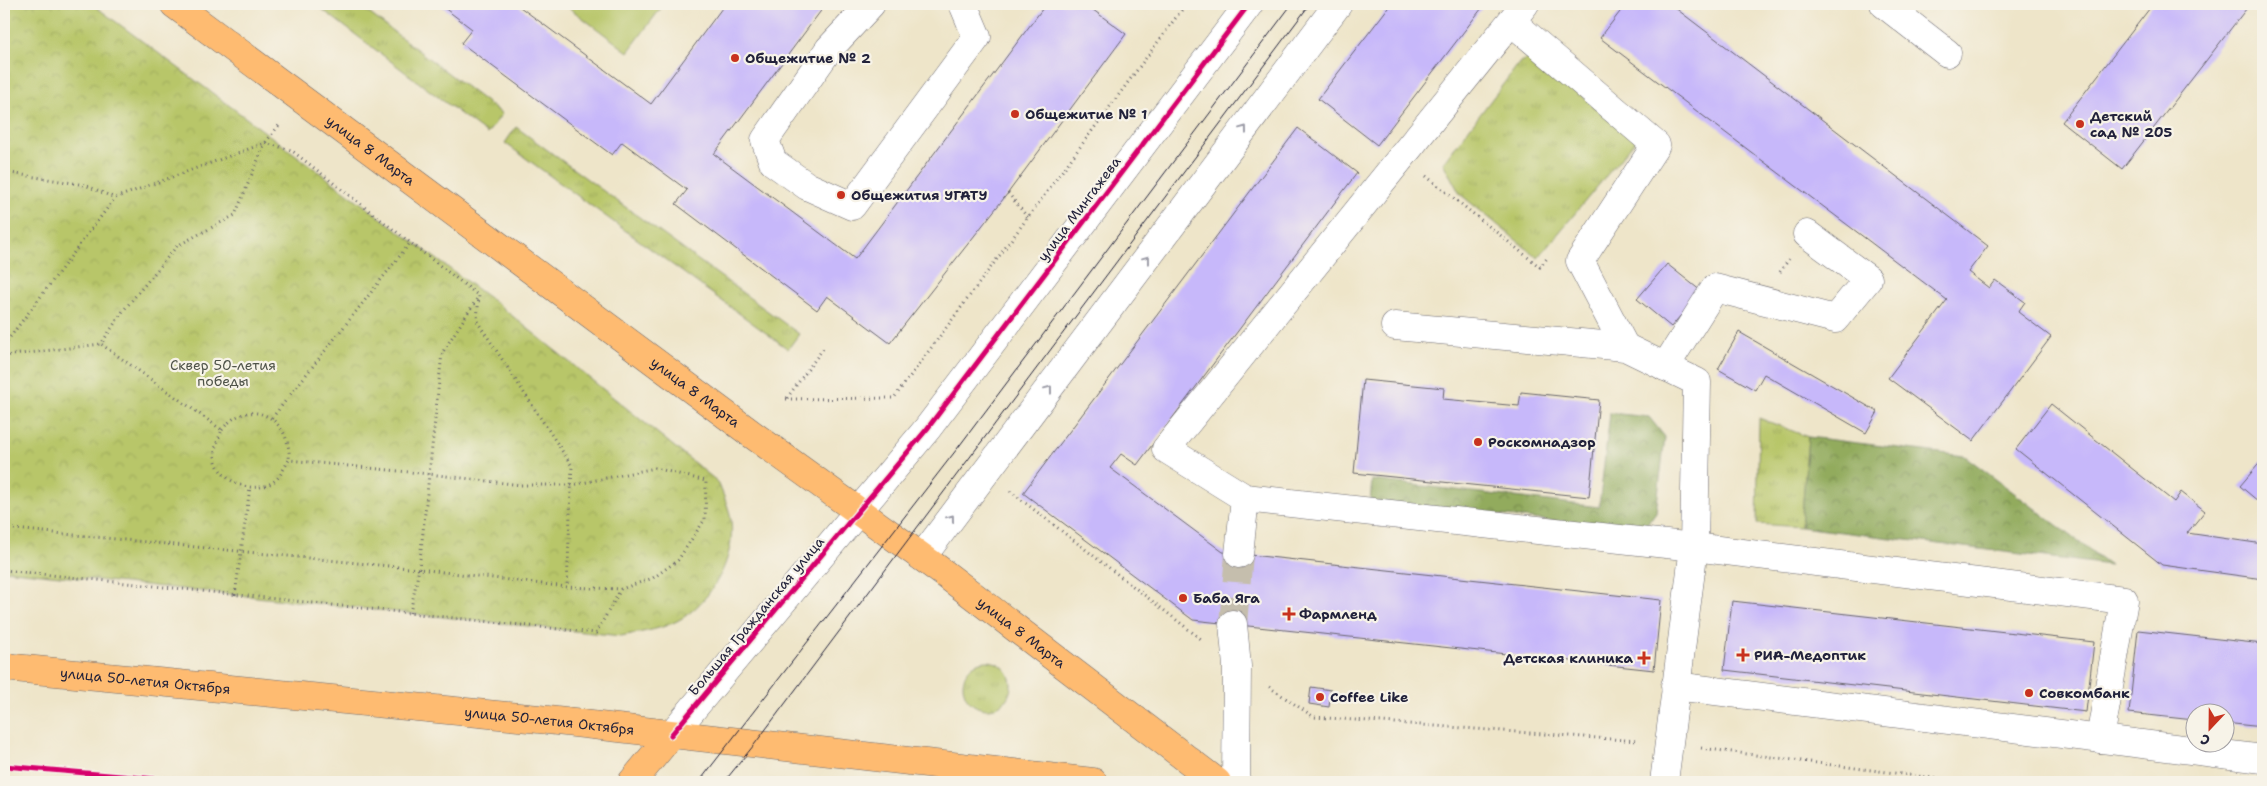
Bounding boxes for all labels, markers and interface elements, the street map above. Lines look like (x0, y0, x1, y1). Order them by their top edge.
place label: Общежитие № 2 (745, 49, 871, 67)
marker: Общежитие № 2 (729, 52, 741, 64)
place label: Общежитие № 1 (1025, 105, 1147, 123)
place label: Детский сад № 205 (2090, 107, 2172, 141)
marker: Общежитие № 1 (1009, 108, 1021, 120)
street label: улица 8 Марта (322, 111, 419, 190)
marker: Детский сад № 205 (2074, 118, 2086, 130)
one-way arrow (1238, 125, 1247, 135)
street label: улица Мингажева (1034, 153, 1124, 265)
place label: Общежития УГАТУ (851, 186, 987, 204)
marker: Общежития УГАТУ (835, 189, 847, 201)
one-way arrow (1141, 256, 1149, 265)
street label: улица 8 Марта (647, 353, 744, 431)
park label: Сквер 50-летия победы (170, 356, 276, 390)
one-way arrow (1043, 385, 1052, 395)
place label: Роскомнадзор (1488, 433, 1596, 451)
marker: Роскомнадзор (1472, 436, 1484, 448)
one-way arrow (945, 514, 954, 524)
street label: Большая Гражданская улица (684, 533, 828, 699)
place label: Баба Яга (1193, 589, 1260, 607)
marker: Баба Яга (1177, 592, 1189, 604)
street label: улица 8 Марта (974, 593, 1069, 672)
place label: Фармленд (1299, 605, 1377, 623)
marker: Фармленд (1283, 608, 1295, 620)
place label: РИА-Медоптик (1754, 646, 1866, 664)
marker: РИА-Медоптик (1736, 648, 1750, 662)
place label: Детская клиника (1504, 649, 1633, 667)
marker: Детская клиника (1637, 651, 1651, 665)
street label: улица 50-летия Октября (59, 664, 231, 698)
place label: Совкомбанк (2039, 684, 2130, 702)
marker: Совкомбанк (2023, 687, 2035, 699)
place label: Coffee Like (1330, 688, 1408, 706)
marker: Coffee Like (1314, 691, 1326, 703)
street label: улица 50-летия Октября (464, 703, 635, 739)
north arrow (2184, 704, 2234, 754)
text: С (2198, 730, 2212, 750)

